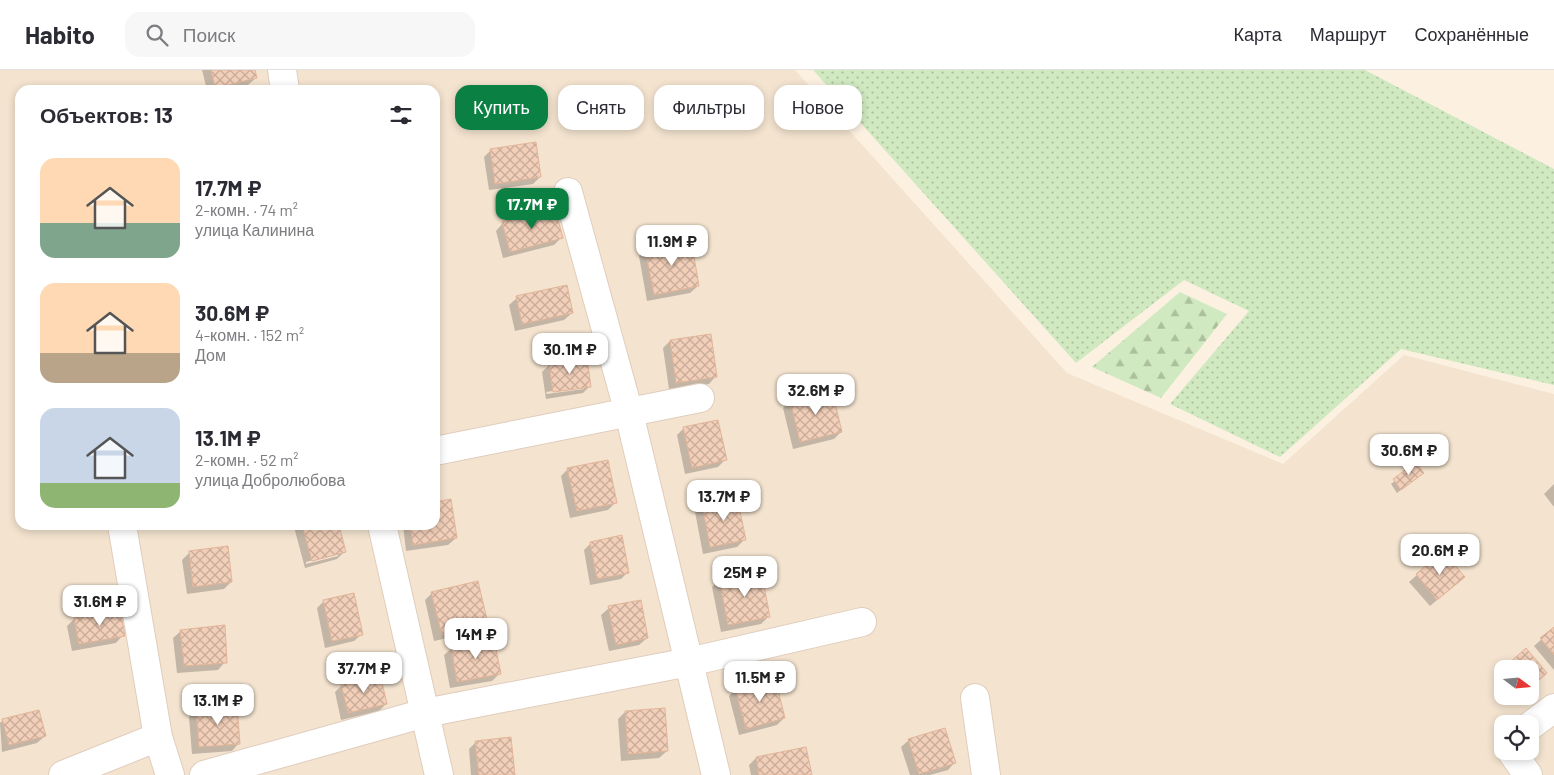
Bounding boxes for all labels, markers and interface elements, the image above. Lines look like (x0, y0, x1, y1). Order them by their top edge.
search box (125, 12, 475, 57)
text: Habito (25, 20, 95, 49)
icon: search (143, 21, 171, 49)
text: Поиск (183, 23, 235, 46)
text: Карта (1234, 23, 1282, 45)
text: Маршрут (1310, 23, 1386, 45)
text: Сохранённые (1414, 23, 1529, 45)
chip: Купить (455, 85, 548, 130)
chip: Снять (558, 85, 644, 130)
chip: Фильтры (654, 85, 764, 130)
chip: Новое (774, 85, 862, 130)
icon: filters (387, 101, 415, 129)
text: Объектов: 13 (40, 102, 173, 127)
text: 17.7M ₽ (195, 175, 262, 200)
icon: home (80, 178, 140, 238)
pin: 17.7M ₽ (486, 188, 578, 230)
text: 17.7M ₽ (507, 194, 557, 213)
text: 2-комн. · 74 m² (195, 200, 298, 219)
text: улица Калинина (195, 220, 314, 239)
pin: 11.9M ₽ (626, 224, 718, 267)
text: 11.9M ₽ (647, 231, 697, 250)
text: 30.6M ₽ (195, 300, 269, 325)
icon: home (80, 303, 140, 363)
text: 4-комн. · 152 m² (195, 325, 304, 344)
pin: 30.1M ₽ (524, 332, 616, 375)
text: 30.1M ₽ (543, 339, 597, 358)
text: Дом (195, 345, 226, 364)
pin: 32.6M ₽ (770, 374, 862, 416)
text: 32.6M ₽ (788, 380, 844, 399)
text: 13.1M ₽ (195, 425, 261, 450)
icon: home (80, 428, 140, 488)
pin: 30.6M ₽ (1363, 434, 1455, 476)
text: 30.6M ₽ (1381, 440, 1437, 459)
text: 2-комн. · 52 m² (195, 450, 298, 469)
text: улица Добролюбова (195, 470, 345, 489)
pin: 13.7M ₽ (678, 480, 770, 522)
text: 13.7M ₽ (698, 486, 750, 505)
pin: 20.6M ₽ (1394, 534, 1486, 576)
text: 20.6M ₽ (1412, 540, 1468, 559)
pin: 25M ₽ (710, 556, 780, 598)
text: 25M ₽ (723, 562, 767, 581)
pin: 31.6M ₽ (54, 584, 146, 627)
text: 31.6M ₽ (73, 591, 127, 610)
pin: 14M ₽ (441, 618, 511, 660)
text: 14M ₽ (455, 624, 497, 643)
pin: 37.7M ₽ (318, 652, 410, 694)
text: 37.7M ₽ (337, 658, 391, 677)
pin: 11.5M ₽ (714, 660, 806, 703)
north arrow (1494, 660, 1539, 705)
map controls (1494, 660, 1539, 760)
text: 11.5M ₽ (735, 667, 785, 686)
pin: 13.1M ₽ (172, 684, 264, 726)
text: 13.1M ₽ (193, 690, 243, 709)
button: locate (1494, 715, 1539, 760)

